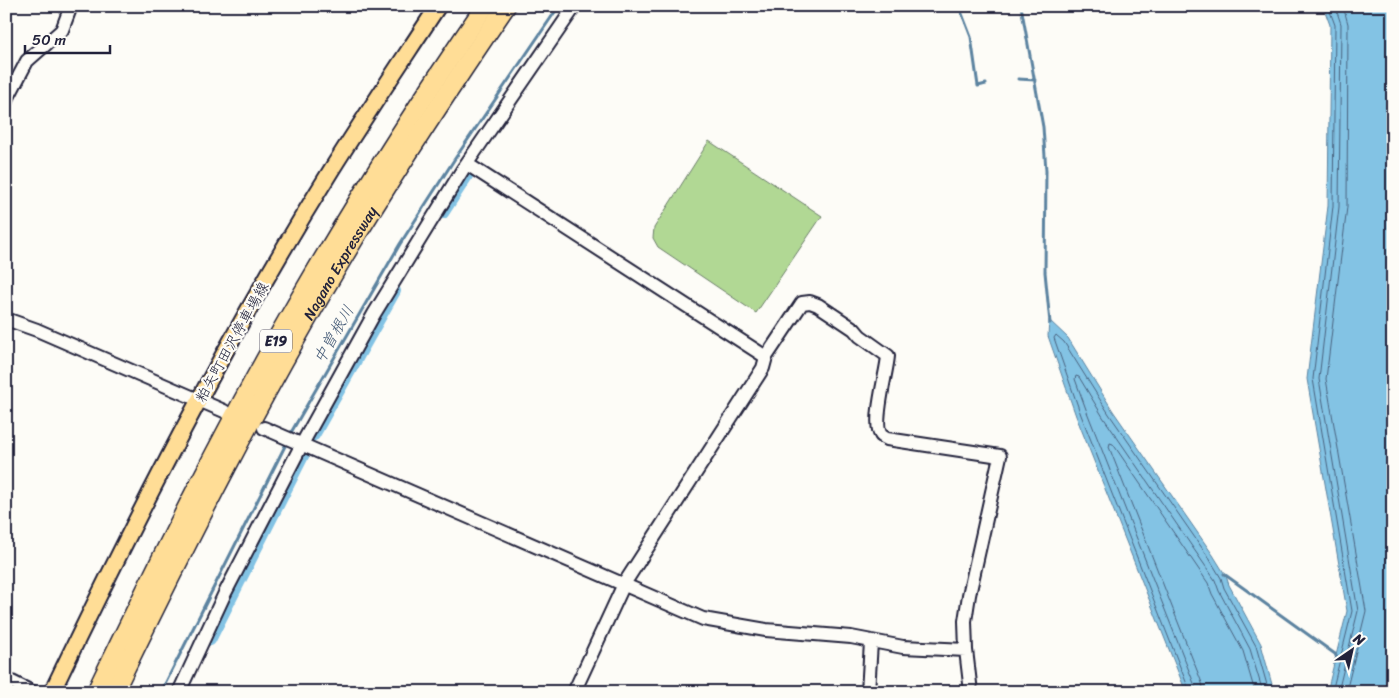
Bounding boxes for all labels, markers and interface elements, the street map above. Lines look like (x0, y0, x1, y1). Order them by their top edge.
scale bar (25, 22, 110, 54)
text: 50 m (32, 27, 67, 53)
street label: Nagano Expressway (296, 201, 385, 325)
street label: 粕矢町田沢停車場線 (188, 277, 276, 407)
water label: 中曽根川 (305, 299, 362, 369)
road number: E19 (260, 330, 292, 352)
north arrow (1326, 626, 1376, 676)
text: N (1347, 626, 1370, 653)

